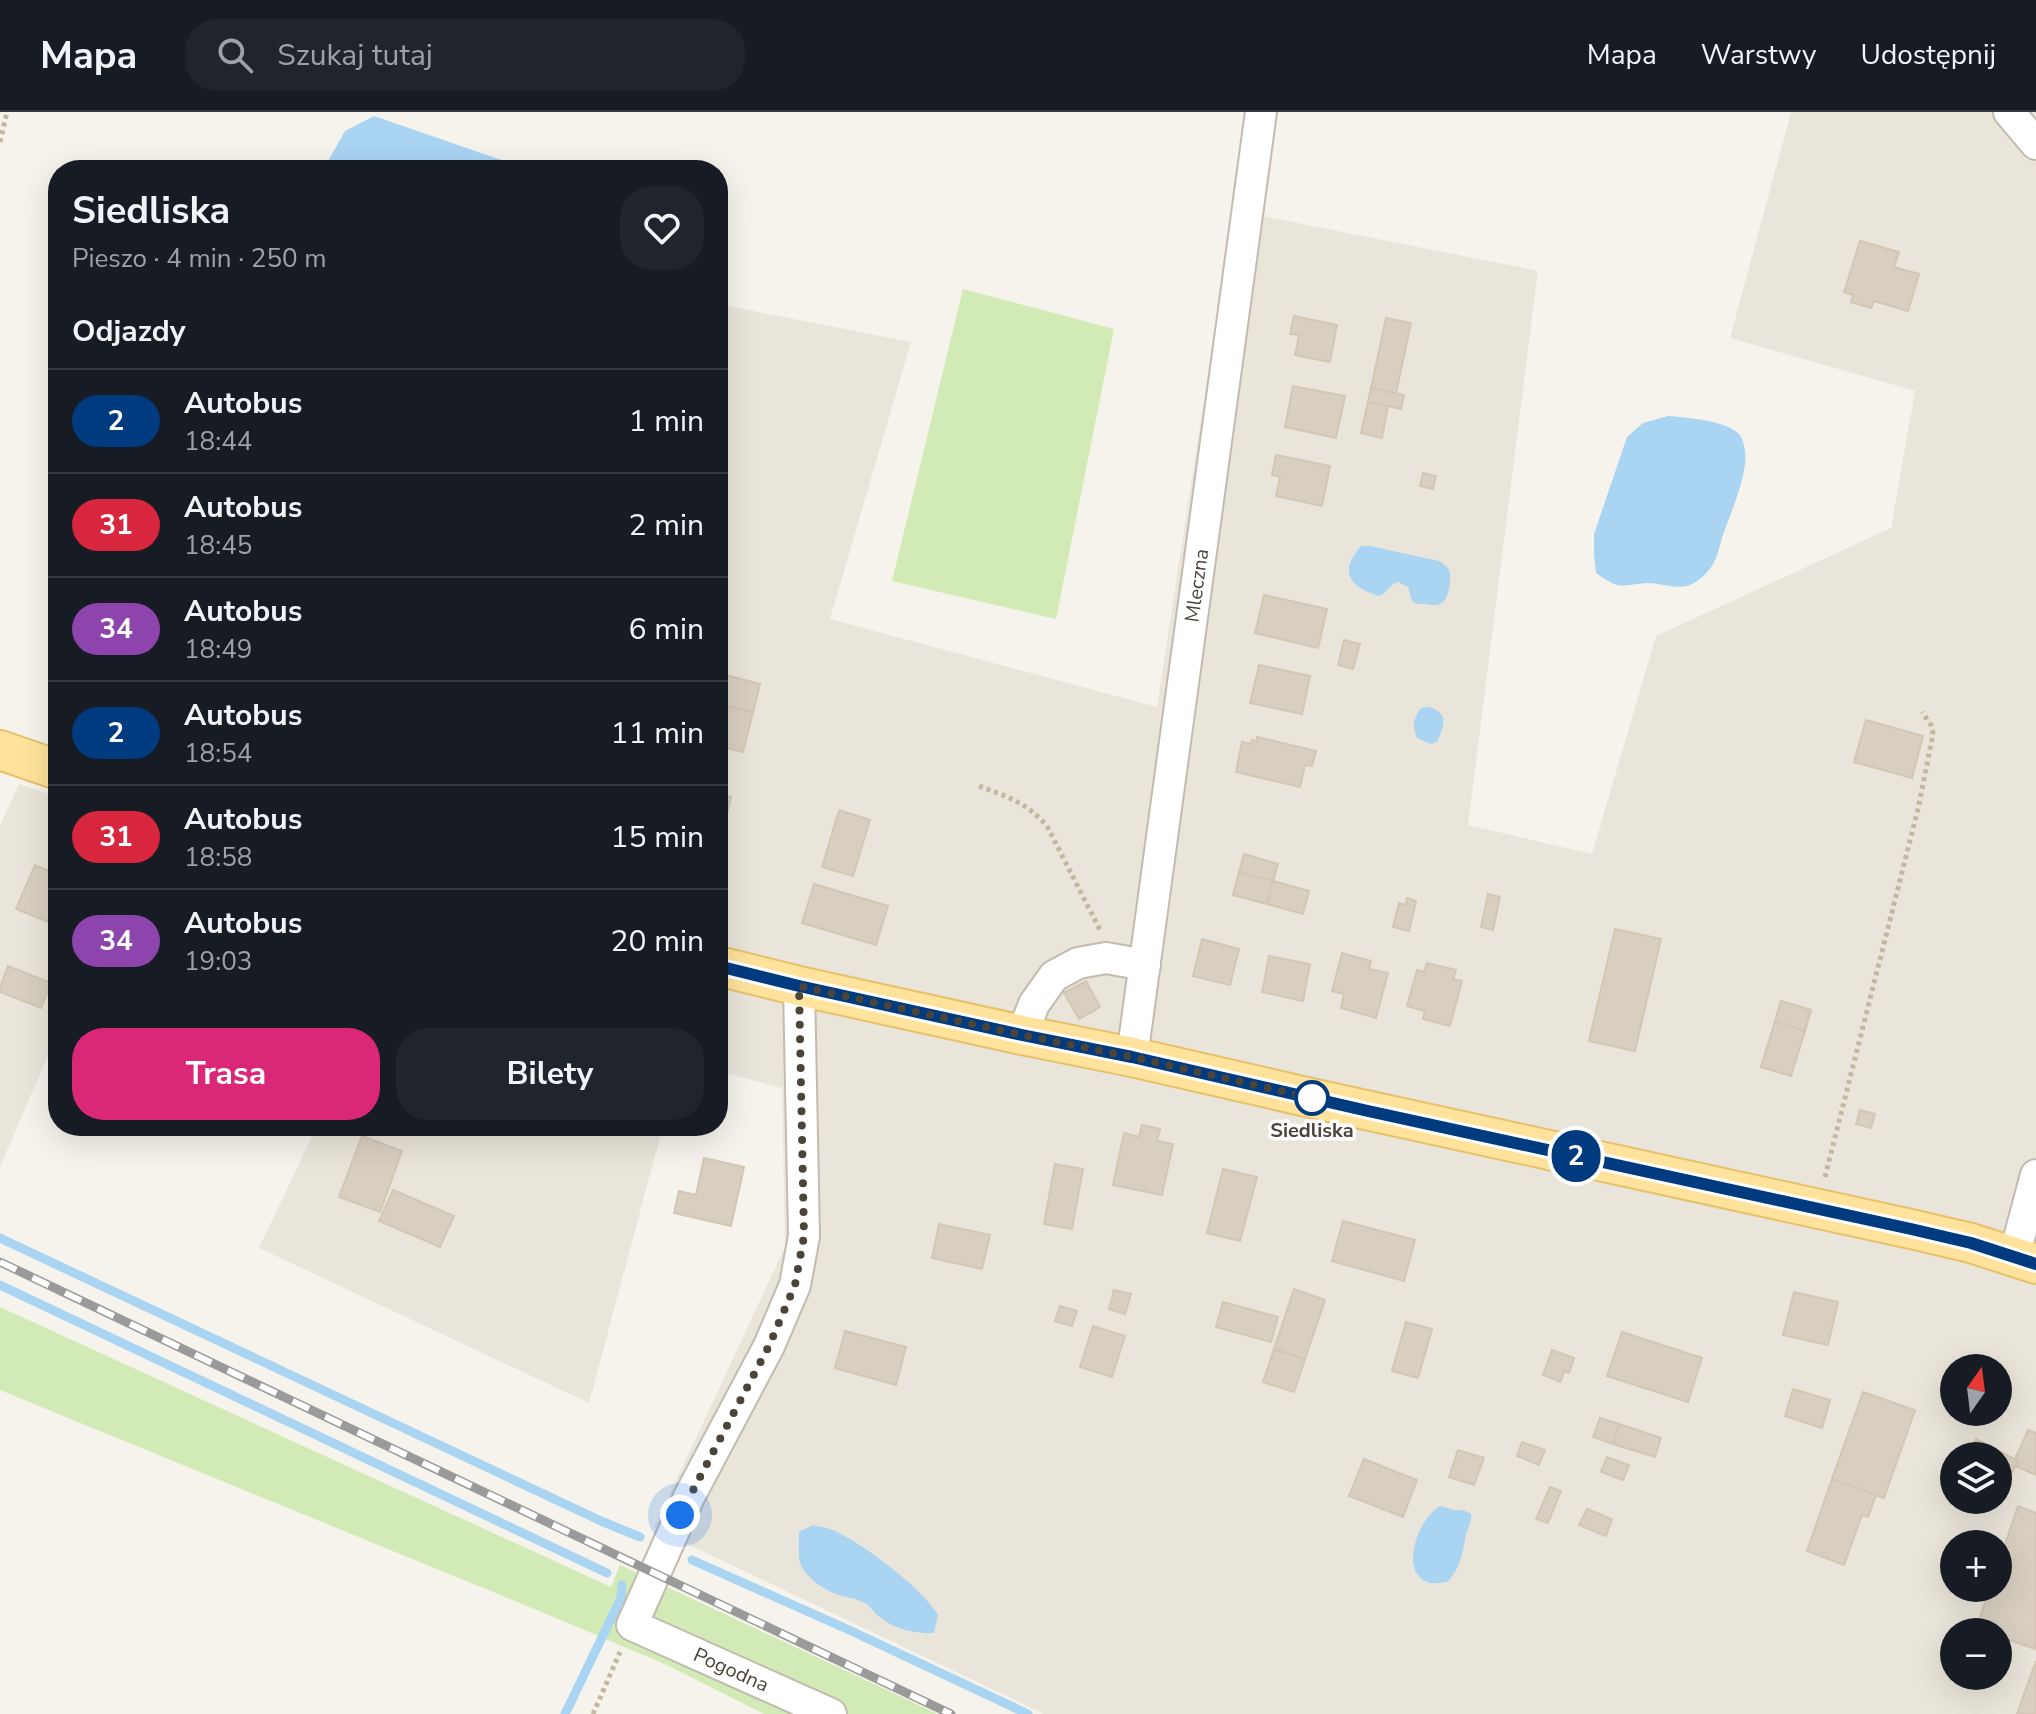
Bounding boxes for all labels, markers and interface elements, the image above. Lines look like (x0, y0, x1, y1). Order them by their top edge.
search box (185, 19, 745, 91)
text: Mapa (40, 30, 137, 81)
icon: search (213, 33, 257, 77)
text: Szukaj tutaj (277, 35, 433, 76)
text: Mapa (1587, 36, 1657, 74)
text: Warstwy (1701, 36, 1817, 74)
text: Udostępnij (1861, 36, 1996, 74)
text: Siedliska (72, 185, 230, 236)
button: heart (620, 186, 704, 270)
text: Pieszo · 4 min · 250 m (72, 241, 327, 276)
text: Odjazdy (72, 311, 185, 352)
text: Autobus (184, 383, 302, 424)
text: 1 min (629, 401, 704, 442)
text: 2 (108, 402, 124, 440)
text: 18:44 (184, 424, 252, 459)
text: Autobus (184, 487, 302, 528)
text: 2 min (629, 505, 704, 546)
text: 31 (99, 506, 133, 544)
text: 18:45 (184, 528, 252, 563)
street label: Mleczna (1178, 547, 1215, 624)
text: Autobus (184, 591, 302, 632)
text: 6 min (629, 609, 704, 650)
text: 34 (99, 610, 133, 648)
text: 18:49 (184, 632, 252, 667)
text: Autobus (184, 695, 302, 736)
text: 11 min (611, 713, 704, 754)
text: 2 (108, 714, 124, 752)
text: 18:54 (184, 736, 252, 771)
text: Autobus (184, 799, 302, 840)
text: 15 min (611, 817, 704, 858)
text: 31 (99, 818, 133, 856)
text: 18:58 (184, 840, 252, 875)
text: Autobus (184, 903, 302, 944)
text: 20 min (611, 921, 704, 962)
text: 34 (99, 922, 133, 960)
text: 19:03 (184, 944, 252, 979)
button: Trasa (72, 1028, 380, 1120)
button: Bilety (396, 1028, 704, 1120)
marker: Siedliska (1295, 1081, 1329, 1115)
place label: Siedliska (1270, 1117, 1354, 1144)
line badge: 2 (1550, 1130, 1602, 1182)
text: 2 (1568, 1137, 1584, 1175)
north arrow (1940, 1354, 2012, 1426)
map controls (1940, 1354, 2012, 1690)
button: layers (1940, 1442, 2012, 1514)
your location (660, 1495, 700, 1535)
button: + (1940, 1530, 2012, 1602)
button: − (1940, 1618, 2012, 1690)
street label: Pogodna (689, 1641, 773, 1699)

